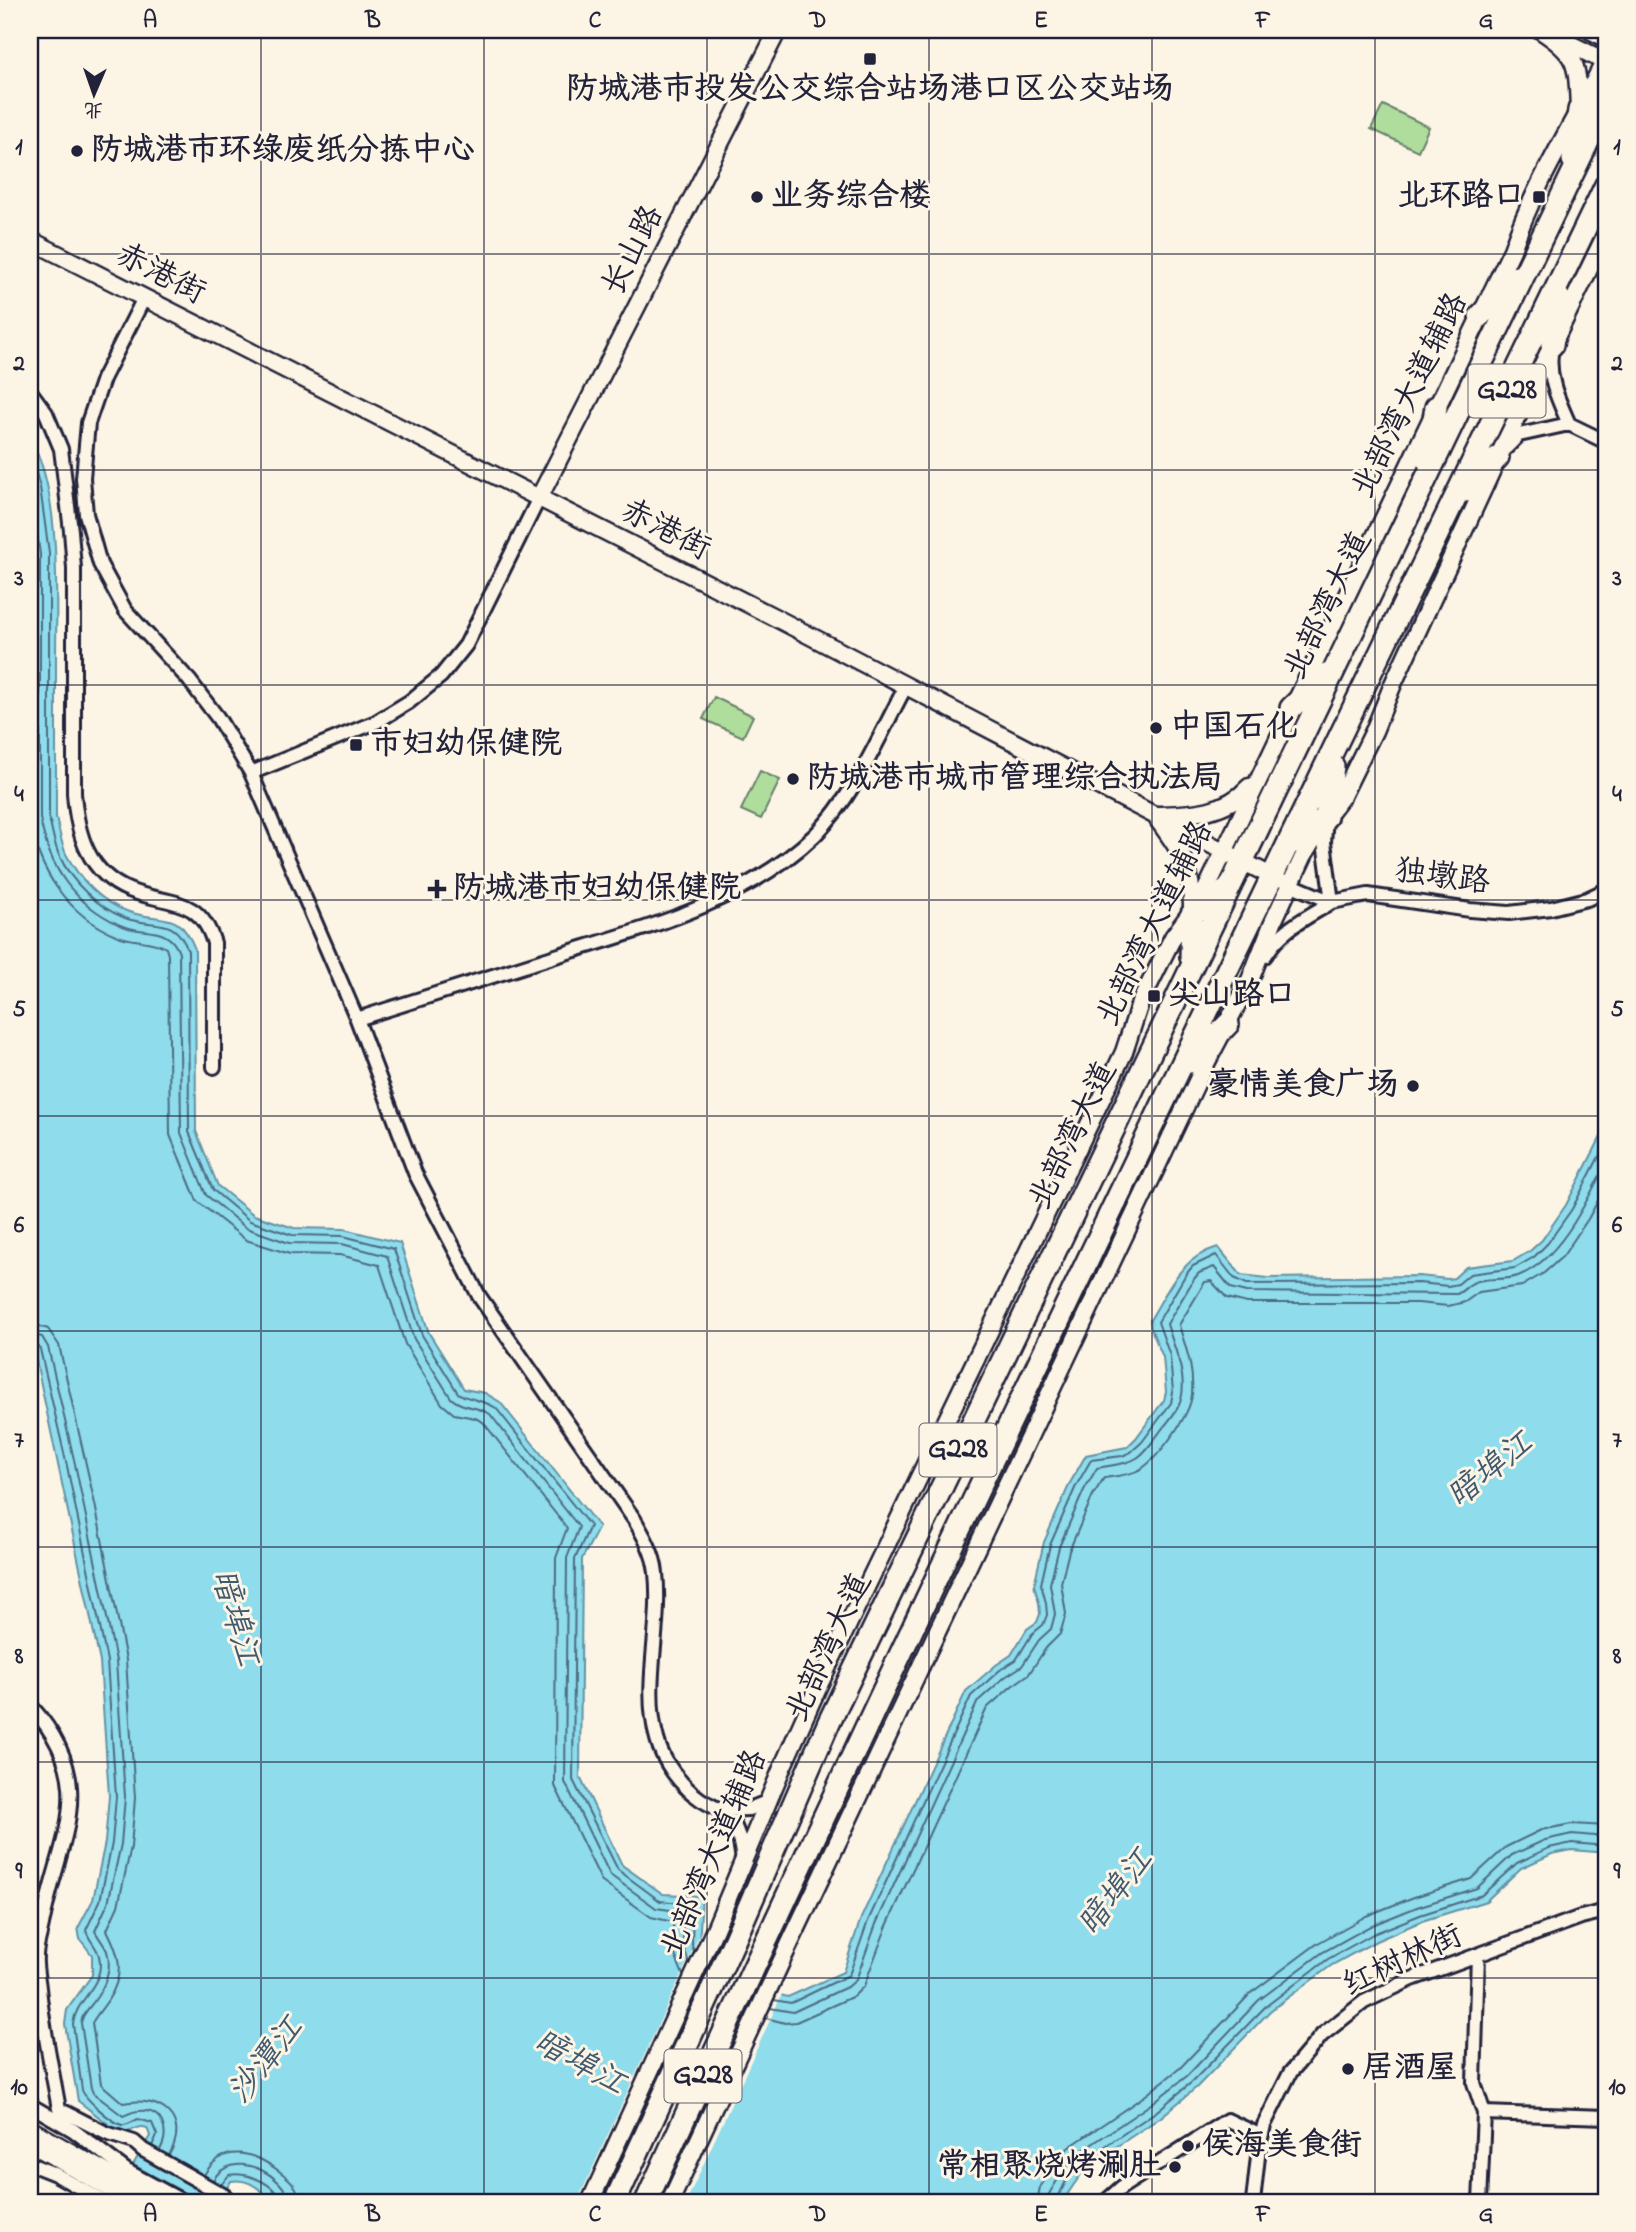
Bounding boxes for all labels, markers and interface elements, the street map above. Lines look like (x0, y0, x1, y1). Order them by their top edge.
text: A (143, 5, 157, 38)
text: B (364, 5, 381, 38)
text: C (589, 5, 602, 38)
text: D (809, 5, 826, 38)
text: E (1034, 5, 1048, 38)
text: F (1255, 5, 1271, 38)
text: G (1479, 5, 1493, 38)
marker: 防城港市投发公交综合站场港口区公交站场 (862, 51, 878, 67)
north arrow (60, 60, 130, 130)
place label: 防城港市投发公交综合站场港口区公交站场 (566, 67, 1174, 114)
text: 北 (84, 95, 103, 122)
place label: 防城港市环绿废纸分拣中心 (91, 128, 475, 175)
text: 1 (15, 132, 23, 165)
text: 1 (1613, 132, 1621, 165)
marker: 防城港市环绿废纸分拣中心 (69, 143, 85, 159)
place label: 业务综合楼 (771, 174, 931, 221)
place label: 北环路口 (1397, 174, 1525, 221)
marker: 业务综合楼 (749, 189, 765, 205)
marker: 北环路口 (1531, 189, 1547, 205)
street label: 长山路 (591, 198, 677, 304)
street label: 赤港街 (107, 232, 213, 318)
street label: 北部湾大道辅路 (1341, 285, 1481, 507)
text: 2 (12, 348, 25, 381)
text: 2 (1610, 348, 1623, 381)
road number: G228 (1468, 364, 1546, 418)
street label: 赤港街 (612, 488, 718, 574)
street label: 北部湾大道 (1273, 524, 1385, 688)
text: 3 (13, 563, 24, 596)
text: 3 (1611, 563, 1622, 596)
place label: 中国石化 (1170, 705, 1298, 752)
marker: 中国石化 (1148, 720, 1164, 736)
place label: 巿妇幼保健院 (370, 722, 562, 769)
marker: 巿妇幼保健院 (348, 737, 364, 753)
place label: 防城港市城市管理综合执法局 (807, 756, 1223, 803)
marker: 防城港市城市管理综合执法局 (785, 771, 801, 787)
text: 4 (14, 779, 24, 812)
text: 4 (1612, 779, 1622, 812)
street label: 北部湾大道辅路 (1086, 813, 1226, 1035)
street label: 独墩路 (1391, 849, 1493, 907)
place label: 防城港市妇幼保健院 (453, 866, 741, 913)
marker: 防城港市妇幼保健院 (427, 879, 447, 899)
place label: 尖山路口 (1168, 973, 1296, 1020)
marker: 尖山路口 (1146, 988, 1162, 1004)
text: 5 (12, 994, 26, 1027)
text: 5 (1610, 994, 1624, 1027)
street label: 北部湾大道 (1018, 1054, 1130, 1218)
place label: 豪情美食广场 (1207, 1063, 1399, 1110)
marker: 豪情美食广场 (1405, 1078, 1421, 1094)
text: 6 (14, 1210, 25, 1243)
text: 6 (1612, 1210, 1623, 1243)
water label: 暗埠江 (1437, 1420, 1546, 1521)
road number: G228 (920, 1424, 996, 1476)
text: 7 (14, 1425, 24, 1458)
text: 7 (1612, 1425, 1622, 1458)
water label: 暗埠江 (197, 1564, 271, 1674)
street label: 北部湾大道 (775, 1566, 885, 1730)
text: 8 (14, 1641, 24, 1674)
text: 8 (1612, 1641, 1622, 1674)
street label: 北部湾大道辅路 (650, 1743, 780, 1967)
water label: 暗埠江 (1068, 1838, 1168, 1947)
text: 9 (15, 1856, 24, 1889)
text: 9 (1613, 1856, 1622, 1889)
street label: 红树林街 (1335, 1914, 1471, 2010)
water label: 沙潭江 (218, 2006, 318, 2115)
water label: 暗埠江 (524, 2019, 636, 2110)
place label: 居酒屋 (1362, 2046, 1458, 2093)
road number: G228 (664, 2050, 742, 2102)
marker: 居酒屋 (1340, 2061, 1356, 2077)
text: 10 (10, 2072, 28, 2105)
text: 10 (1608, 2072, 1626, 2105)
place label: 侯海美食街 (1202, 2123, 1362, 2170)
marker: 侯海美食街 (1180, 2138, 1196, 2154)
place label: 常相聚烧烤涮肚 (937, 2144, 1161, 2191)
marker: 常相聚烧烤涮肚 (1167, 2159, 1183, 2175)
text: A (143, 2199, 157, 2232)
text: B (364, 2199, 381, 2232)
text: C (589, 2199, 602, 2232)
text: D (809, 2199, 826, 2232)
text: E (1034, 2199, 1048, 2232)
text: F (1255, 2199, 1271, 2232)
text: G (1479, 2199, 1493, 2232)

